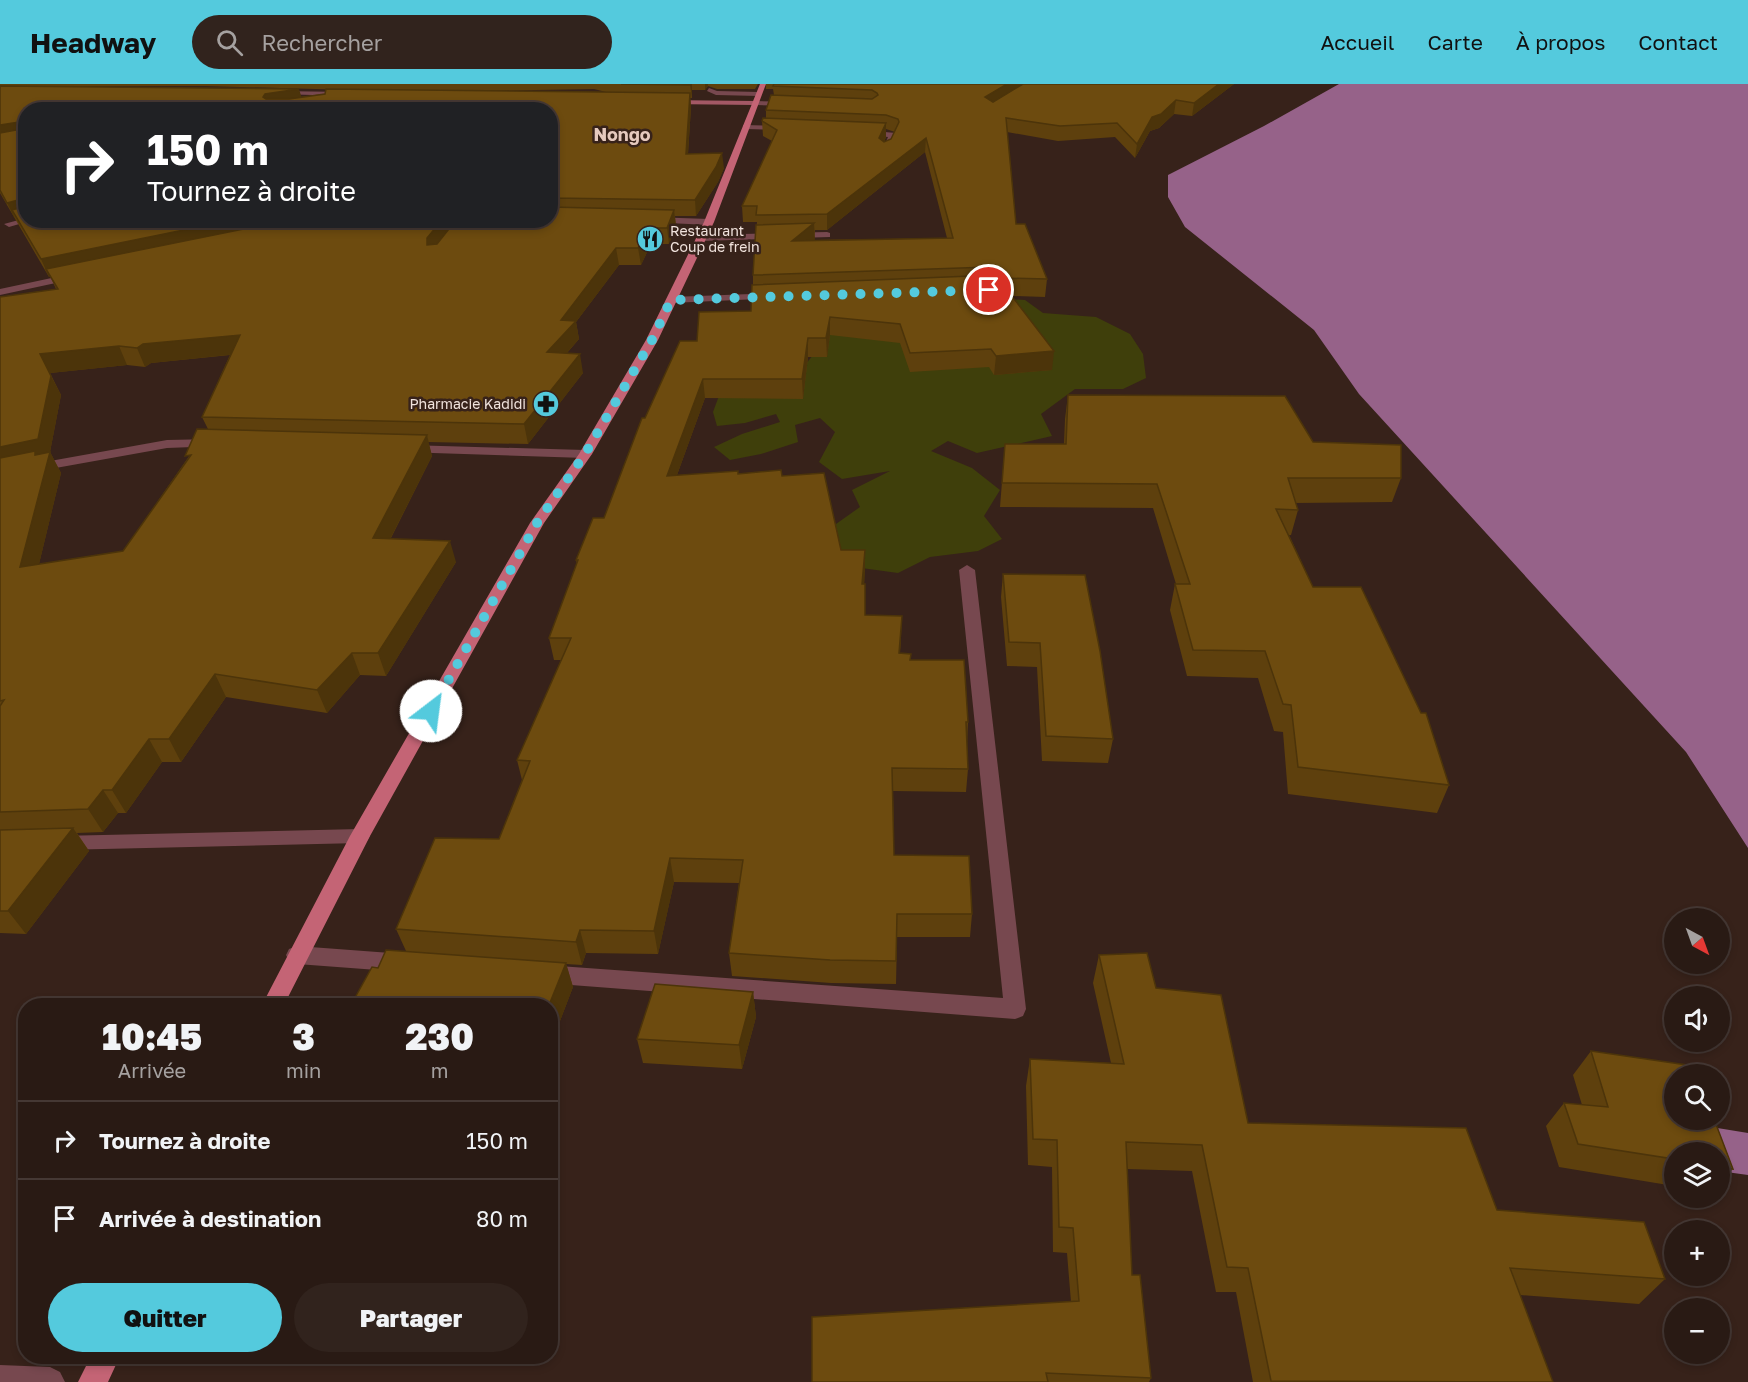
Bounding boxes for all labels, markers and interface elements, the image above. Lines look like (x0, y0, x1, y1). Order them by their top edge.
search box (192, 15, 612, 69)
text: Headway (30, 26, 156, 59)
icon: search (213, 26, 246, 59)
text: Rechercher (261, 29, 382, 56)
text: Accueil (1321, 29, 1394, 55)
text: Carte (1427, 29, 1483, 55)
text: À propos (1516, 29, 1605, 55)
text: Contact (1638, 29, 1718, 55)
district label: Nongo (593, 123, 651, 145)
text: 150 m (147, 124, 269, 174)
icon: right (48, 126, 126, 204)
text: Tournez à droite (147, 175, 356, 207)
place label: Restaurant Coup de frein (670, 222, 760, 255)
restaurant icon: Restaurant Coup de frein (635, 224, 665, 254)
pin (963, 264, 1014, 315)
icon: arrive (972, 273, 1005, 306)
pharmacy icon: Pharmacie Kadidi (531, 389, 561, 419)
place label: Pharmacie Kadidi (409, 395, 526, 412)
position arrow (399, 679, 463, 743)
north arrow (1664, 908, 1730, 974)
map controls (1664, 908, 1730, 1364)
button: sound (1664, 986, 1730, 1052)
text: 10:45 (102, 1015, 202, 1058)
text: 3 (292, 1015, 315, 1058)
text: 230 (405, 1015, 474, 1058)
text: Arrivée (118, 1058, 186, 1082)
text: min (286, 1058, 321, 1082)
text: m (431, 1058, 449, 1082)
button: search (1664, 1064, 1730, 1130)
icon: right (48, 1124, 81, 1157)
text: Tournez à droite (99, 1127, 270, 1154)
text: 150 m (466, 1127, 528, 1154)
button: layers (1664, 1142, 1730, 1208)
icon: arrive (48, 1202, 81, 1235)
text: Arrivée à destination (99, 1205, 321, 1232)
text: 80 m (476, 1205, 528, 1232)
button: + (1664, 1220, 1730, 1286)
button: Quitter (48, 1283, 282, 1352)
button: Partager (294, 1283, 528, 1352)
button: − (1664, 1298, 1730, 1364)

